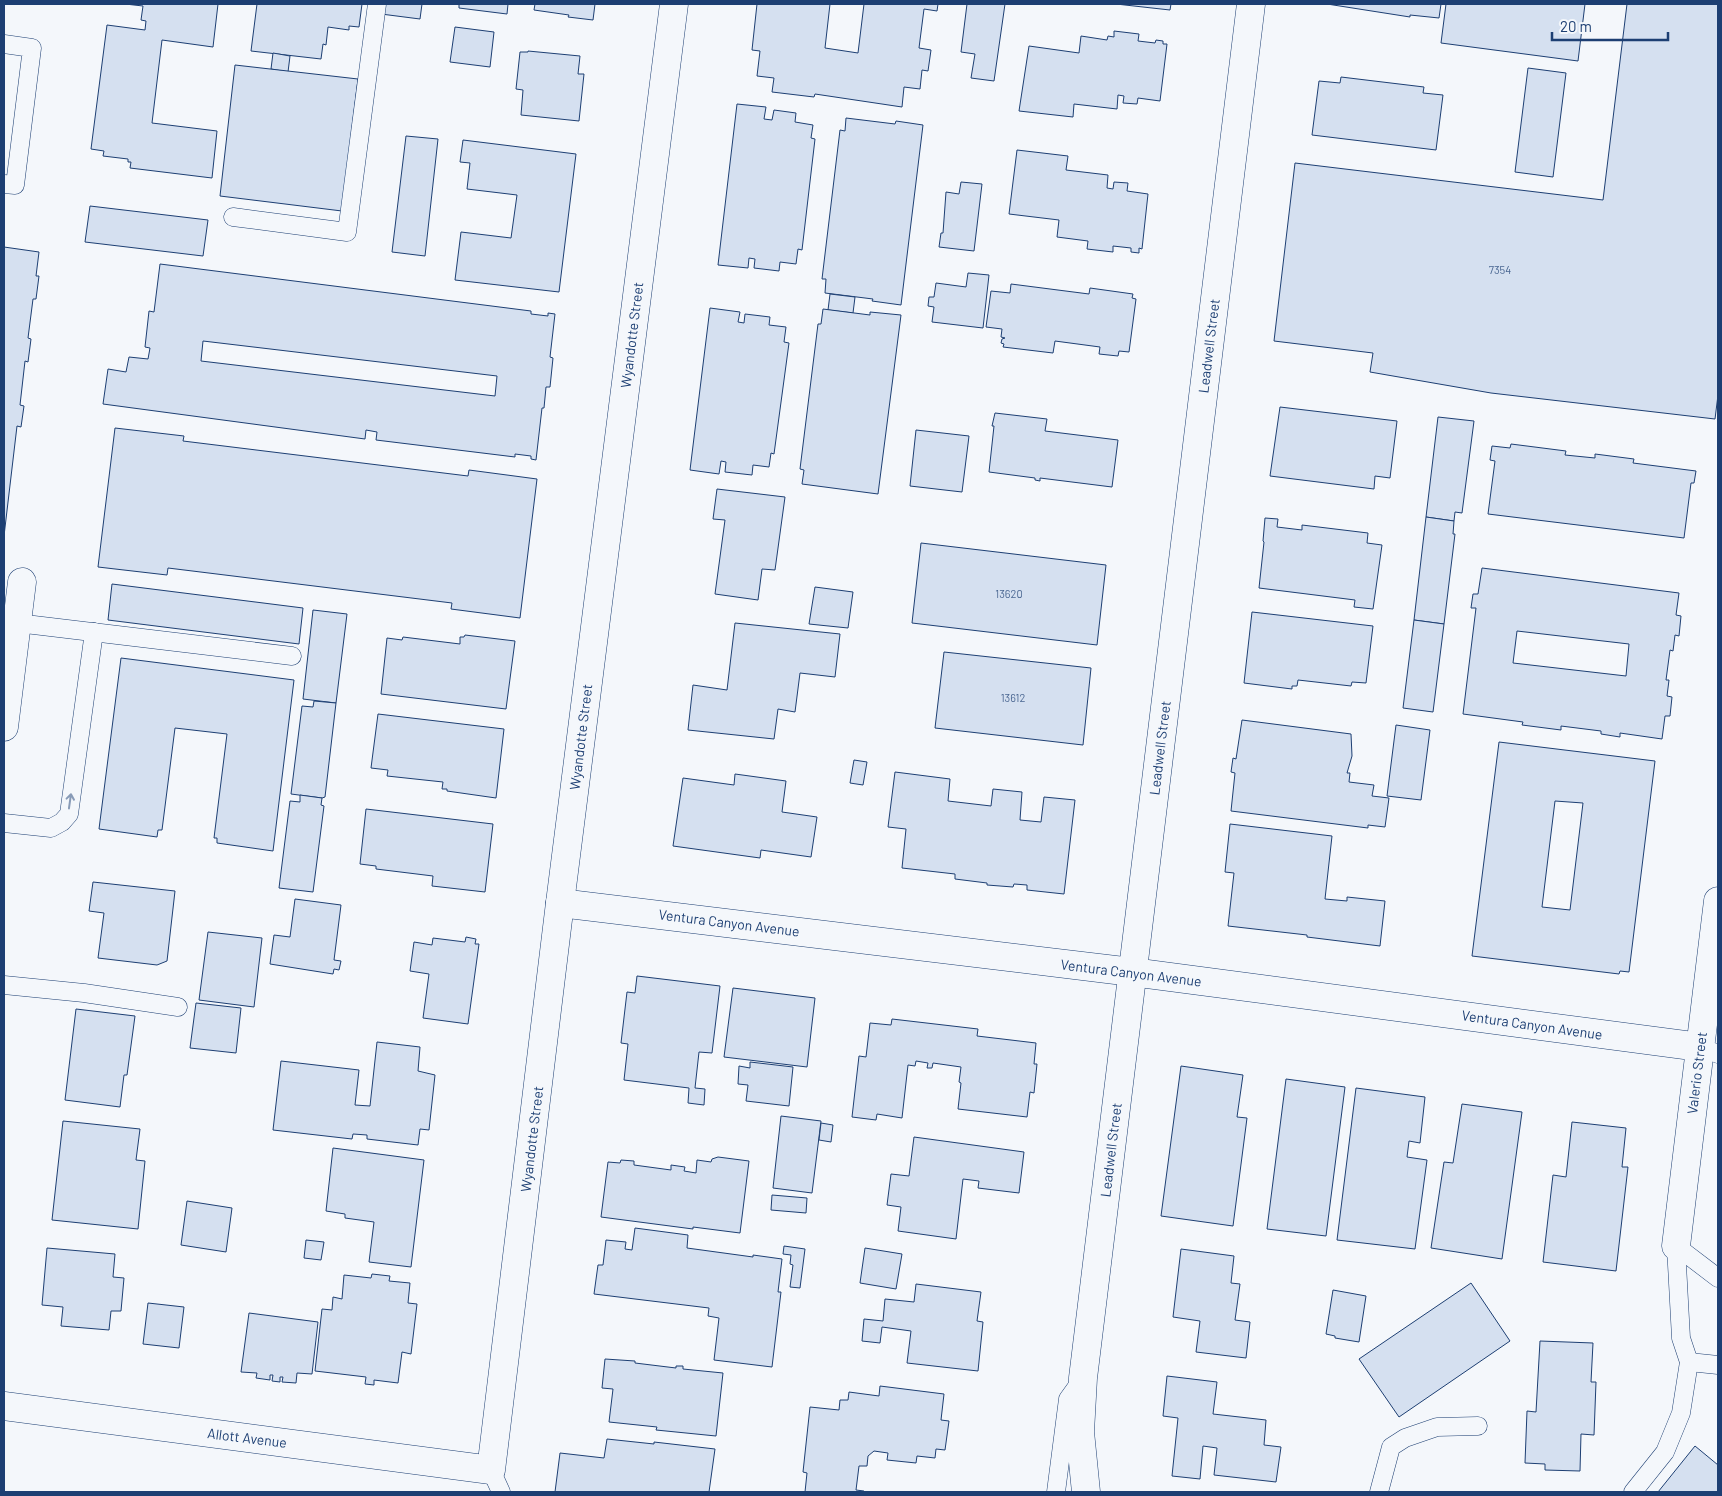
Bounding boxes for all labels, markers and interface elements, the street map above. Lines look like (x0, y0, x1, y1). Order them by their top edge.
scale bar (1552, 10, 1668, 42)
text: 20 m (1560, 17, 1592, 35)
house number: 7354 (1489, 263, 1511, 276)
street label: Wyandotte Street (617, 281, 646, 389)
street label: Leadwell Street (1194, 298, 1223, 394)
house number: 13620 (995, 587, 1023, 600)
street label: Wyandotte Street (566, 683, 595, 791)
house number: 13612 (1001, 691, 1025, 704)
street label: Leadwell Street (1145, 700, 1174, 796)
one-way arrow (66, 793, 76, 809)
street label: Ventura Canyon Avenue (658, 905, 800, 940)
street label: Ventura Canyon Avenue (1060, 955, 1202, 990)
street label: Ventura Canyon Avenue (1461, 1006, 1603, 1043)
street label: Valerio Street (1683, 1031, 1710, 1115)
street label: Wyandotte Street (517, 1085, 546, 1193)
street label: Leadwell Street (1096, 1102, 1125, 1198)
street label: Allott Avenue (206, 1424, 288, 1451)

